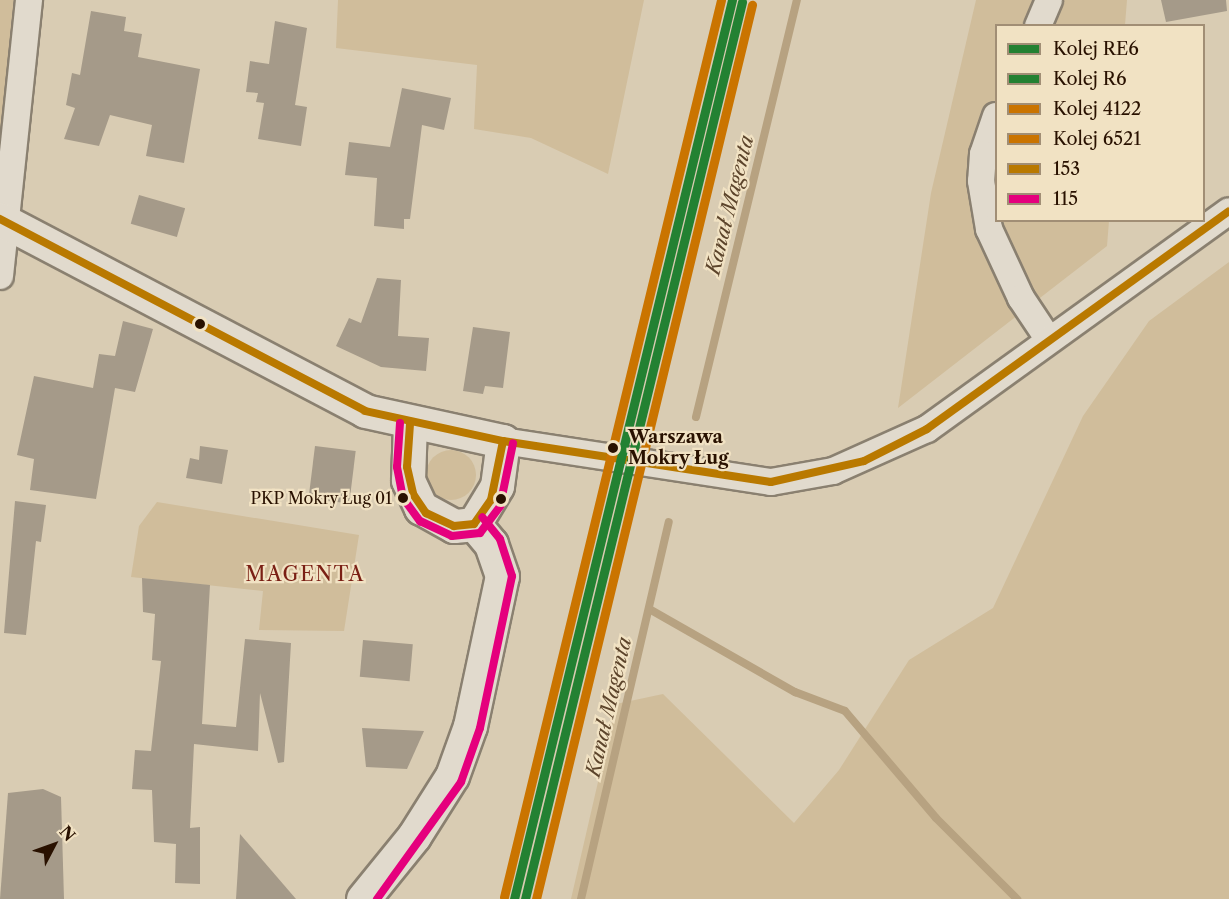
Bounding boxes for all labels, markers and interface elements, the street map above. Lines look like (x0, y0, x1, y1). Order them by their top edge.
legend (995, 24, 1205, 222)
text: Kolej RE6 (1053, 38, 1139, 60)
text: Kolej R6 (1053, 68, 1126, 90)
text: Kolej 4122 (1053, 98, 1141, 120)
text: Kolej 6521 (1053, 128, 1141, 150)
water label: Kanał Magenta (701, 133, 759, 277)
text: 153 (1053, 158, 1080, 180)
text: 115 (1053, 188, 1078, 210)
unlabelled marker (194, 318, 206, 330)
place label: Warszawa Mokry Ług (628, 427, 729, 470)
marker: Warszawa Mokry Ług (603, 438, 623, 458)
place label: PKP Mokry Ług 01 (250, 488, 392, 508)
marker: PKP Mokry Ług 01 (397, 492, 409, 504)
unlabelled marker (495, 493, 507, 505)
district label: MAGENTA (245, 562, 365, 586)
water label: Kanał Magenta (581, 635, 637, 779)
north arrow (24, 815, 84, 875)
text: N (55, 821, 80, 845)

